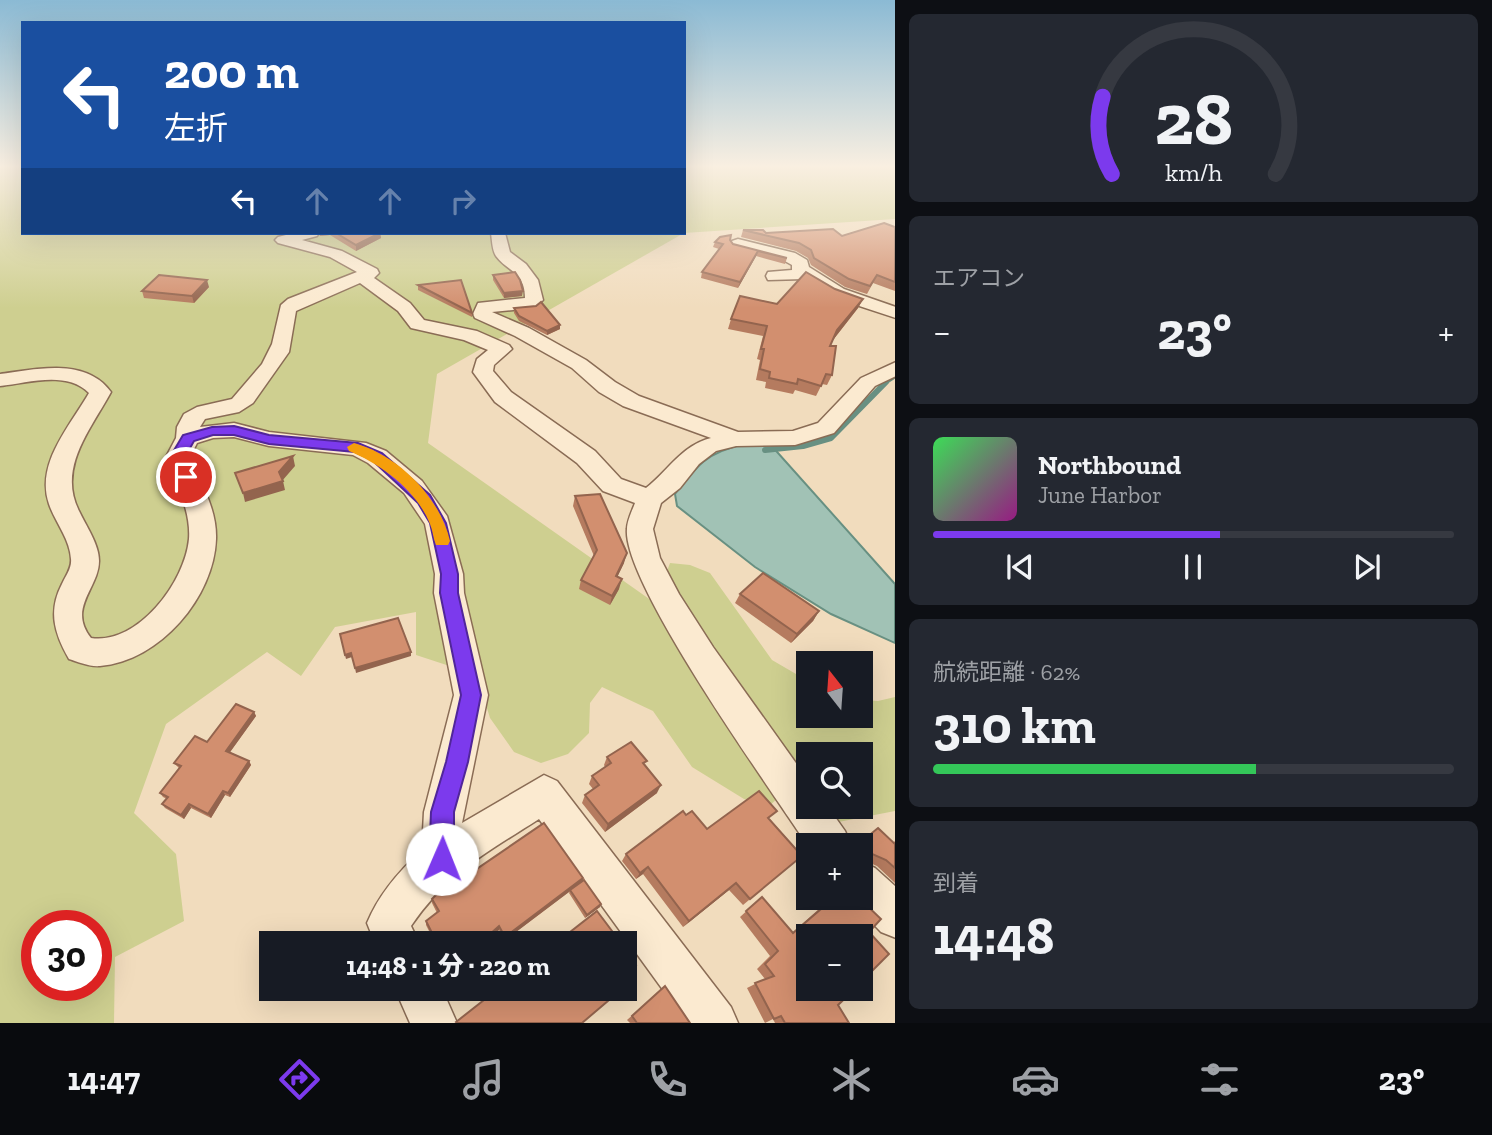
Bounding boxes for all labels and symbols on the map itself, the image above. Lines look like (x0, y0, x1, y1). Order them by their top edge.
pin (156, 447, 216, 507)
north arrow (796, 651, 873, 728)
position arrow (405, 822, 479, 896)
speed limit sign: 30 (21, 910, 112, 1001)

